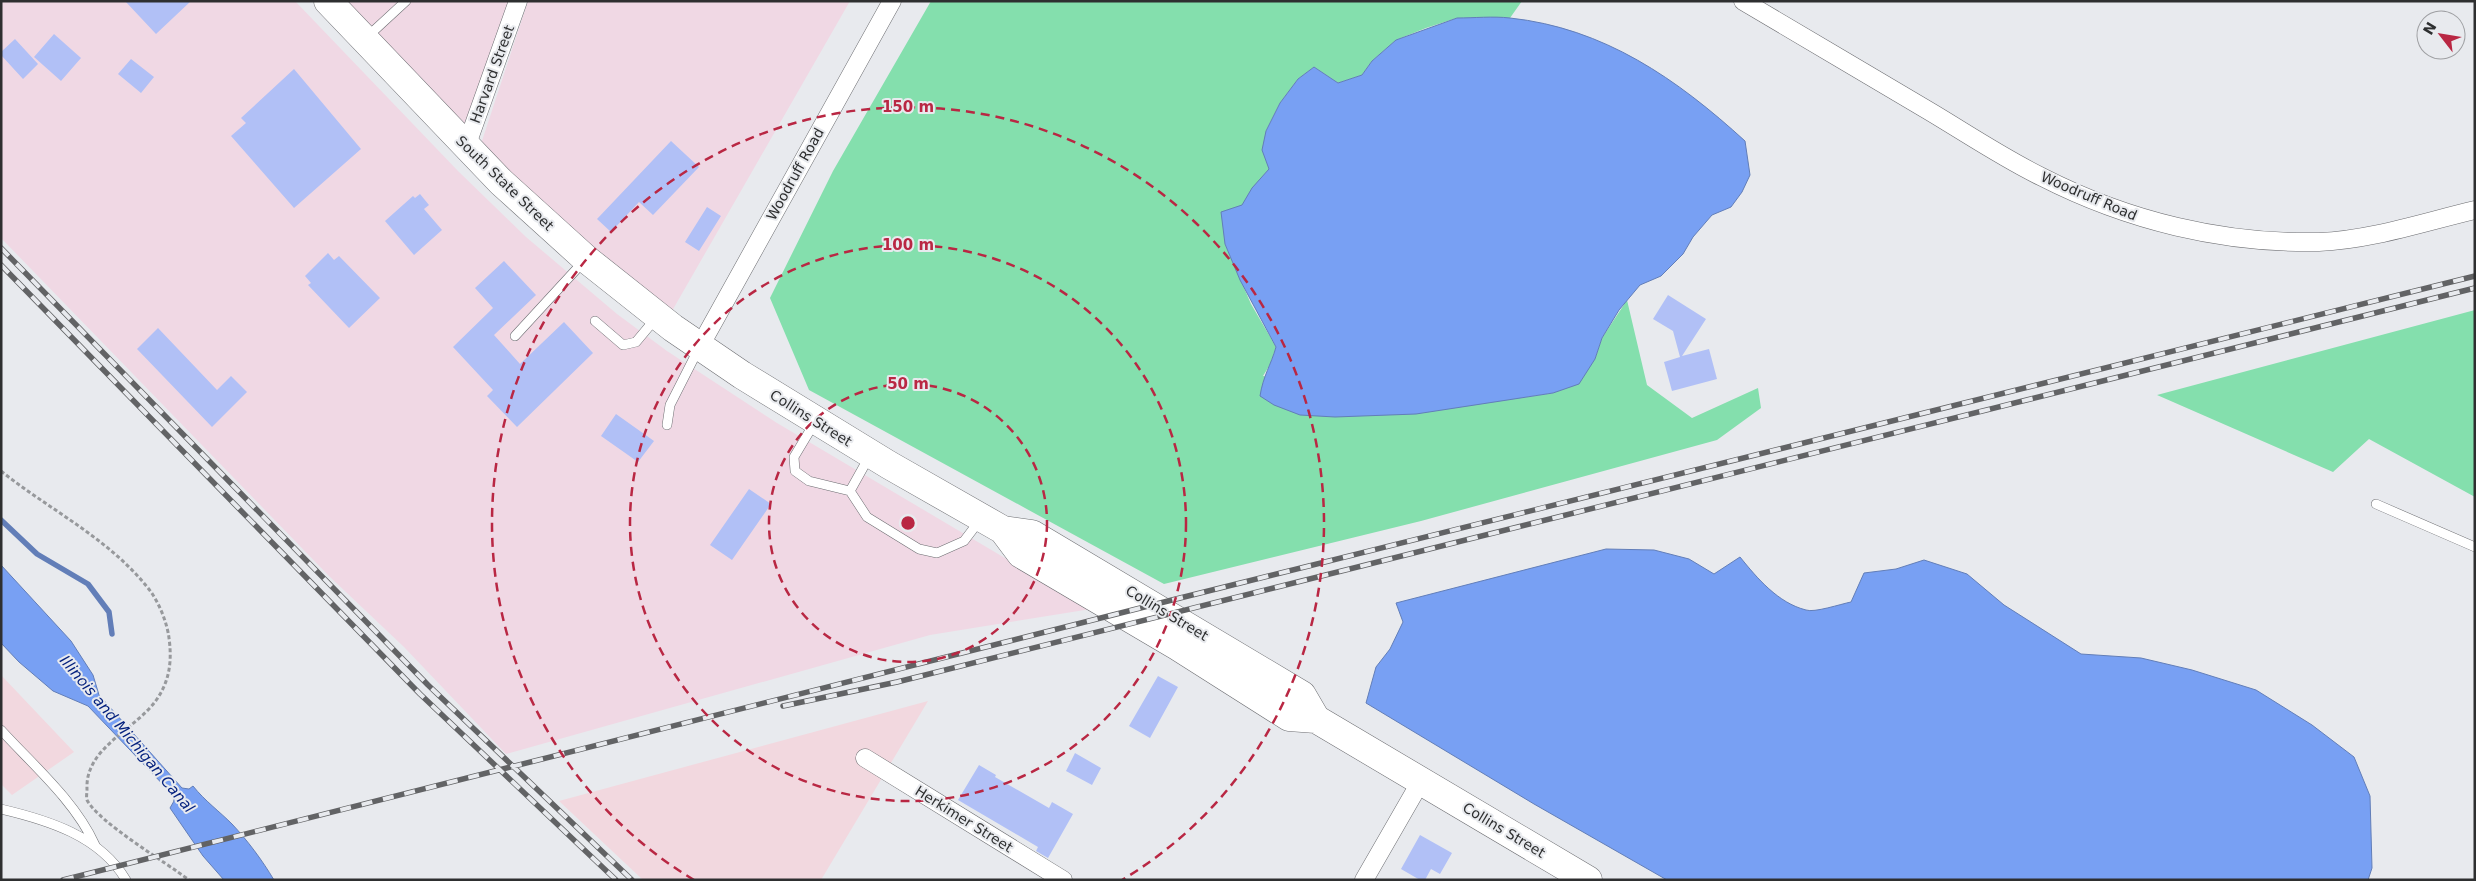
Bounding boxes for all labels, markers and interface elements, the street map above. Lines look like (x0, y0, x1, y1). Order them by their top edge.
north arrow (2416, 10, 2466, 60)
text: N (2420, 19, 2440, 37)
street label: Harvard Street (467, 22, 517, 125)
text: 150 m (882, 98, 934, 116)
street label: Woodruff Road (763, 125, 827, 223)
street label: South State Street (453, 132, 557, 234)
street label: Woodruff Road (2039, 169, 2139, 223)
text: 100 m (882, 236, 934, 254)
text: 50 m (887, 375, 929, 393)
street label: Collins Street (767, 387, 855, 450)
centre of rings (899, 514, 917, 532)
street label: Collins Street (1123, 582, 1211, 644)
water label: Illinois and Michigan Canal (56, 652, 199, 817)
street label: Herkimer Street (912, 783, 1016, 856)
street label: Collins Street (1460, 799, 1548, 861)

